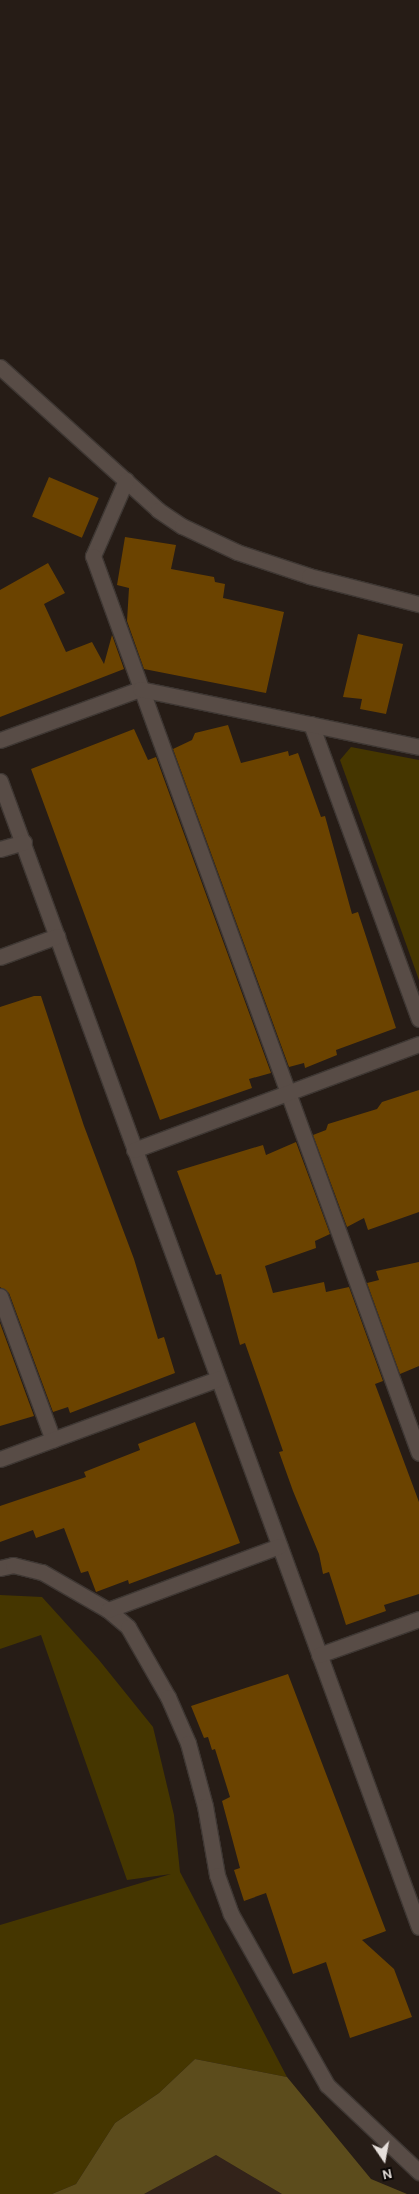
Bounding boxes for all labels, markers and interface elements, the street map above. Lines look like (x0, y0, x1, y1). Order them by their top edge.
north arrow (359, 2134, 409, 2184)
text: N (381, 2165, 394, 2184)

